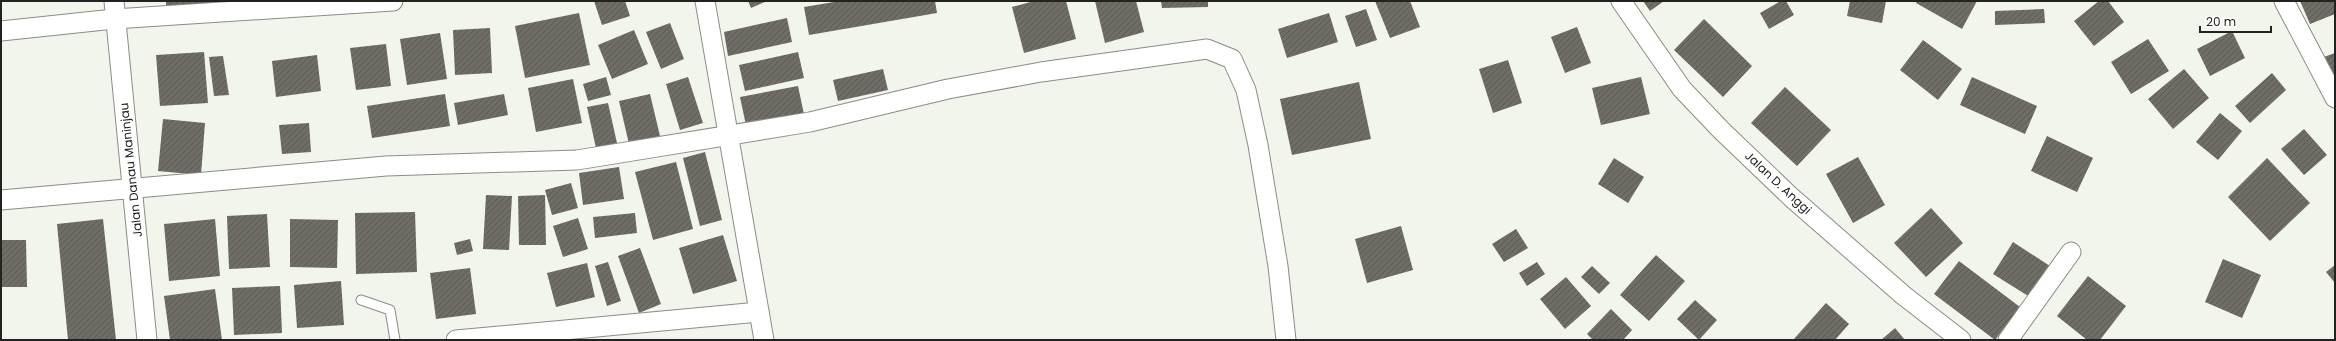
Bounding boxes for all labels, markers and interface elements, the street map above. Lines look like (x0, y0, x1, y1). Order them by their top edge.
scale bar (2200, 8, 2271, 34)
text: 20 m (2206, 13, 2236, 30)
street label: Jalan Danau Maninjau (115, 102, 146, 238)
street label: Jalan D. Anggi (1741, 147, 1815, 218)

